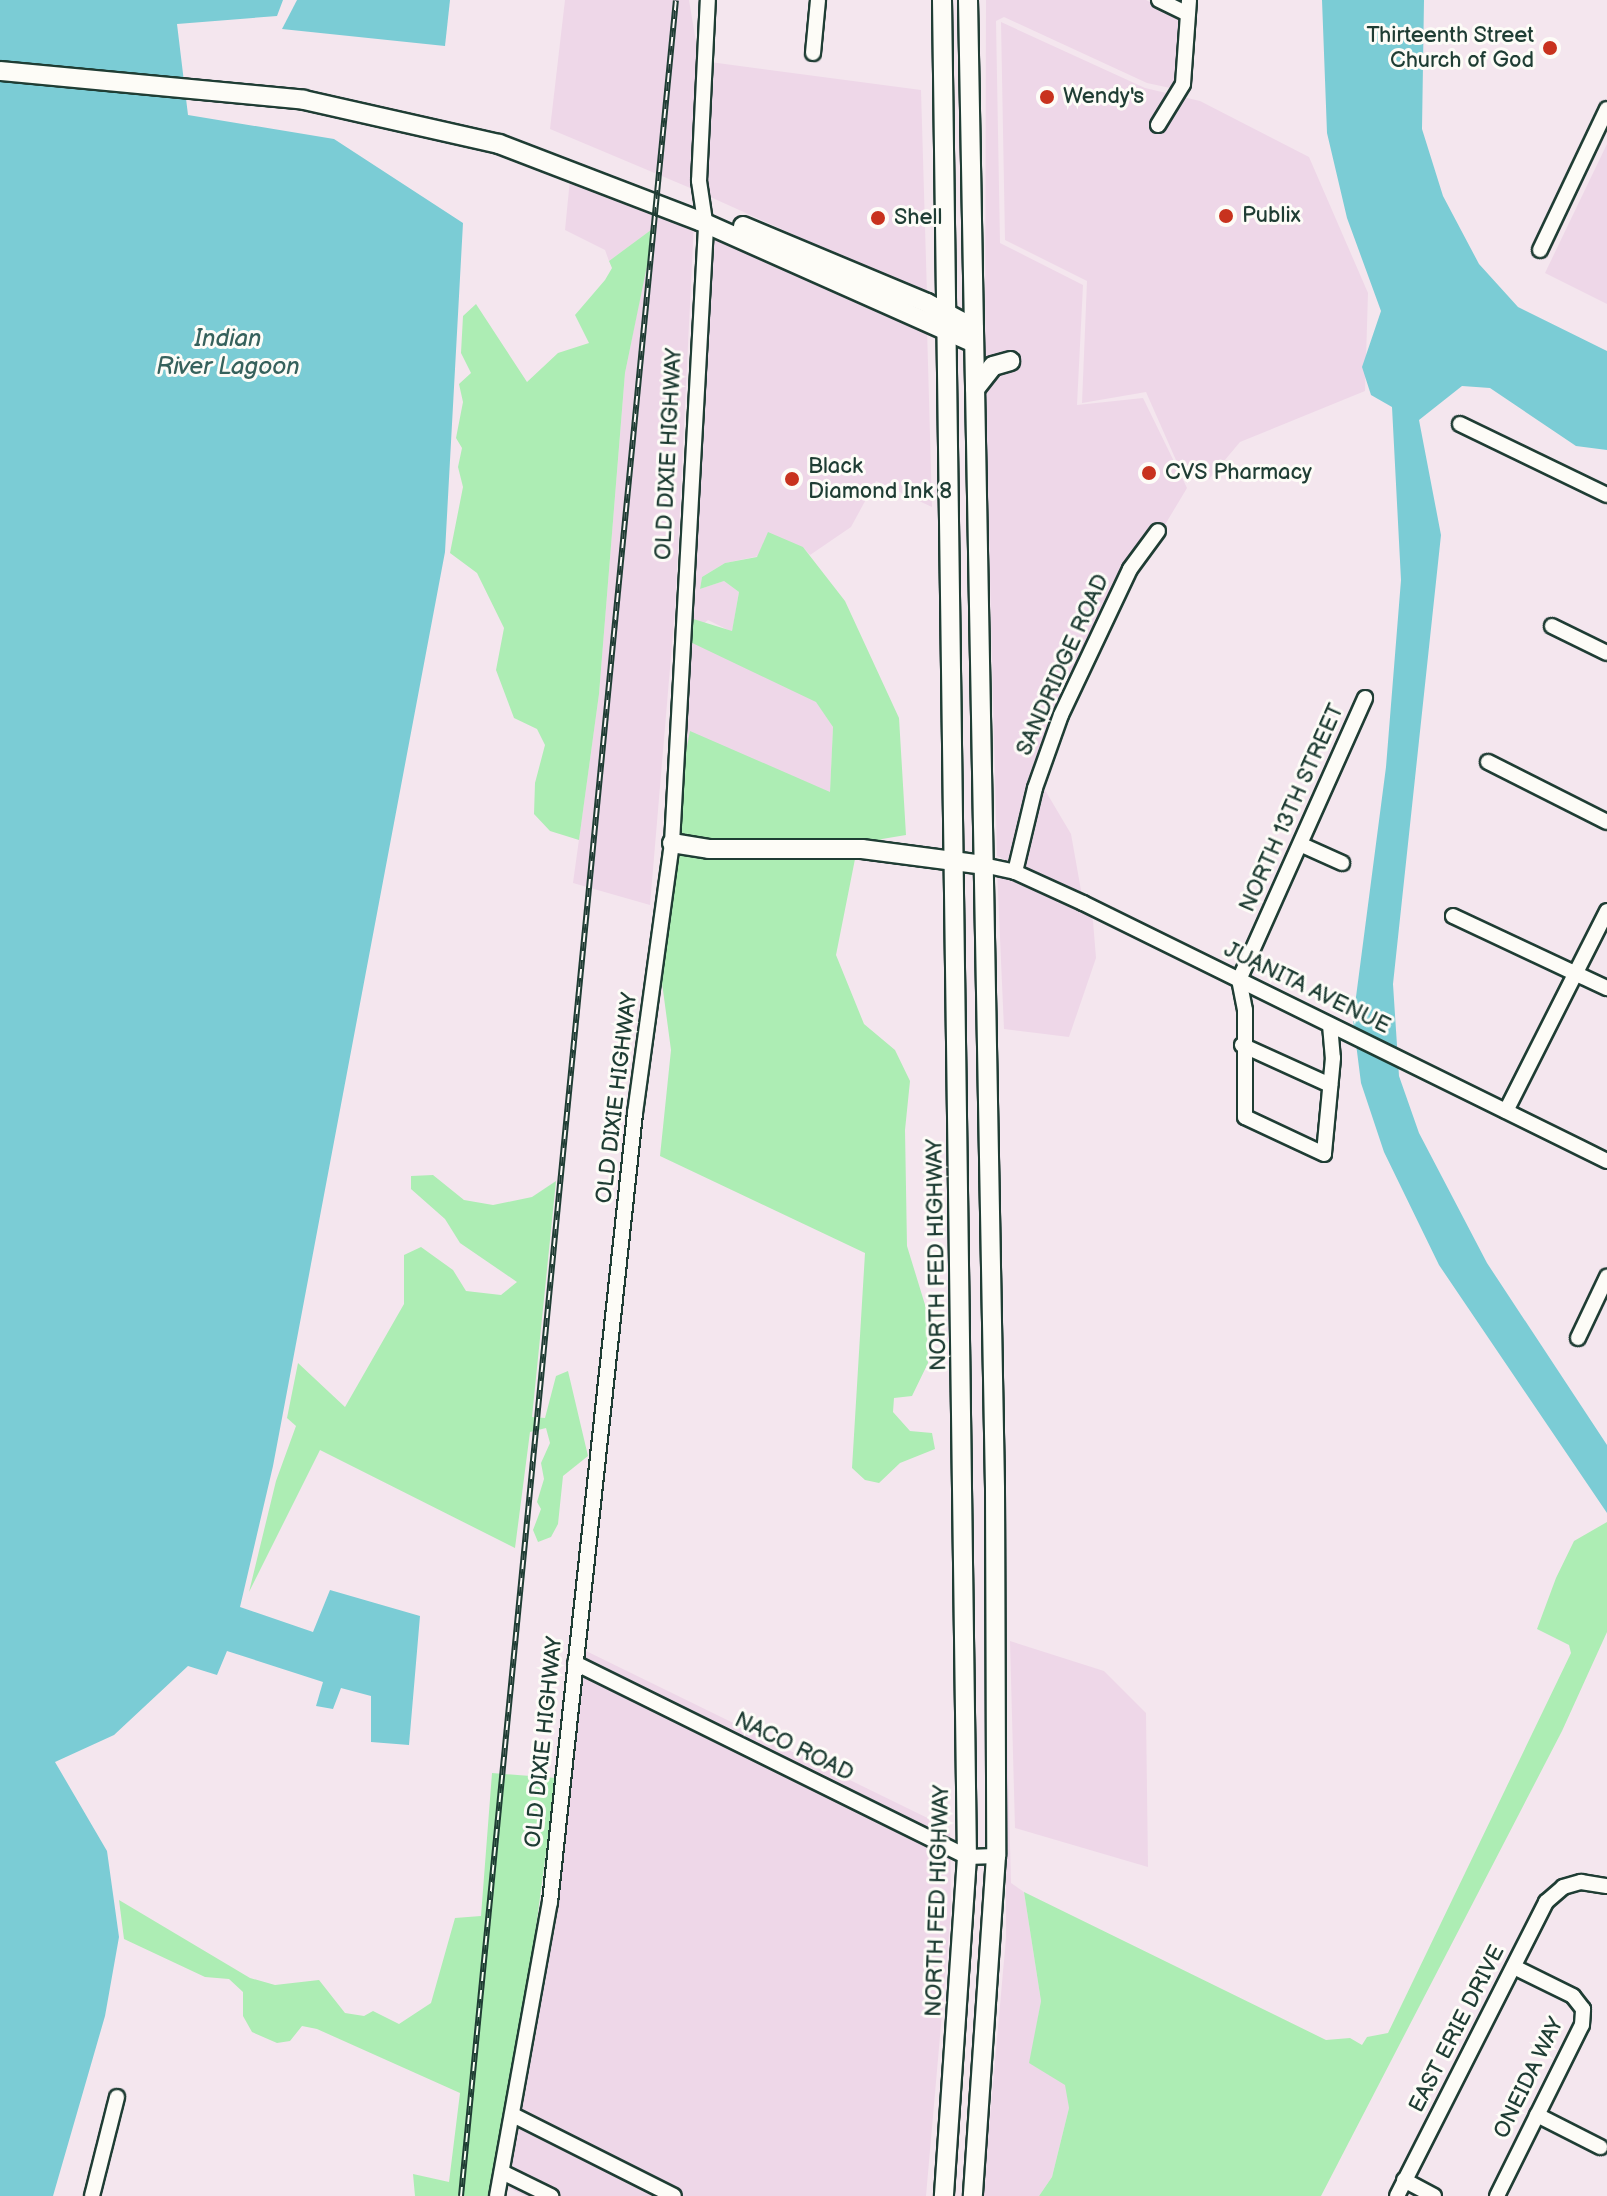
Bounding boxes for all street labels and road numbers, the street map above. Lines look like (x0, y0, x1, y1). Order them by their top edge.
street label: OLD DIXIE HIGHWAY (650, 347, 688, 561)
street label: SANDRIDGE ROAD (1011, 570, 1115, 760)
street label: NORTH 13TH STREET (1234, 700, 1350, 916)
street label: JUANITA AVENUE (1220, 936, 1394, 1040)
street label: OLD DIXIE HIGHWAY (591, 991, 643, 1205)
street label: NORTH FED HIGHWAY (922, 1139, 952, 1371)
street label: OLD DIXIE HIGHWAY (520, 1635, 568, 1849)
street label: NACO ROAD (730, 1707, 858, 1787)
street label: NORTH FED HIGHWAY (921, 1785, 955, 2017)
street label: EAST ERIE DRIVE (1403, 1941, 1511, 2117)
street label: ONEIDA WAY (1488, 2013, 1570, 2143)

